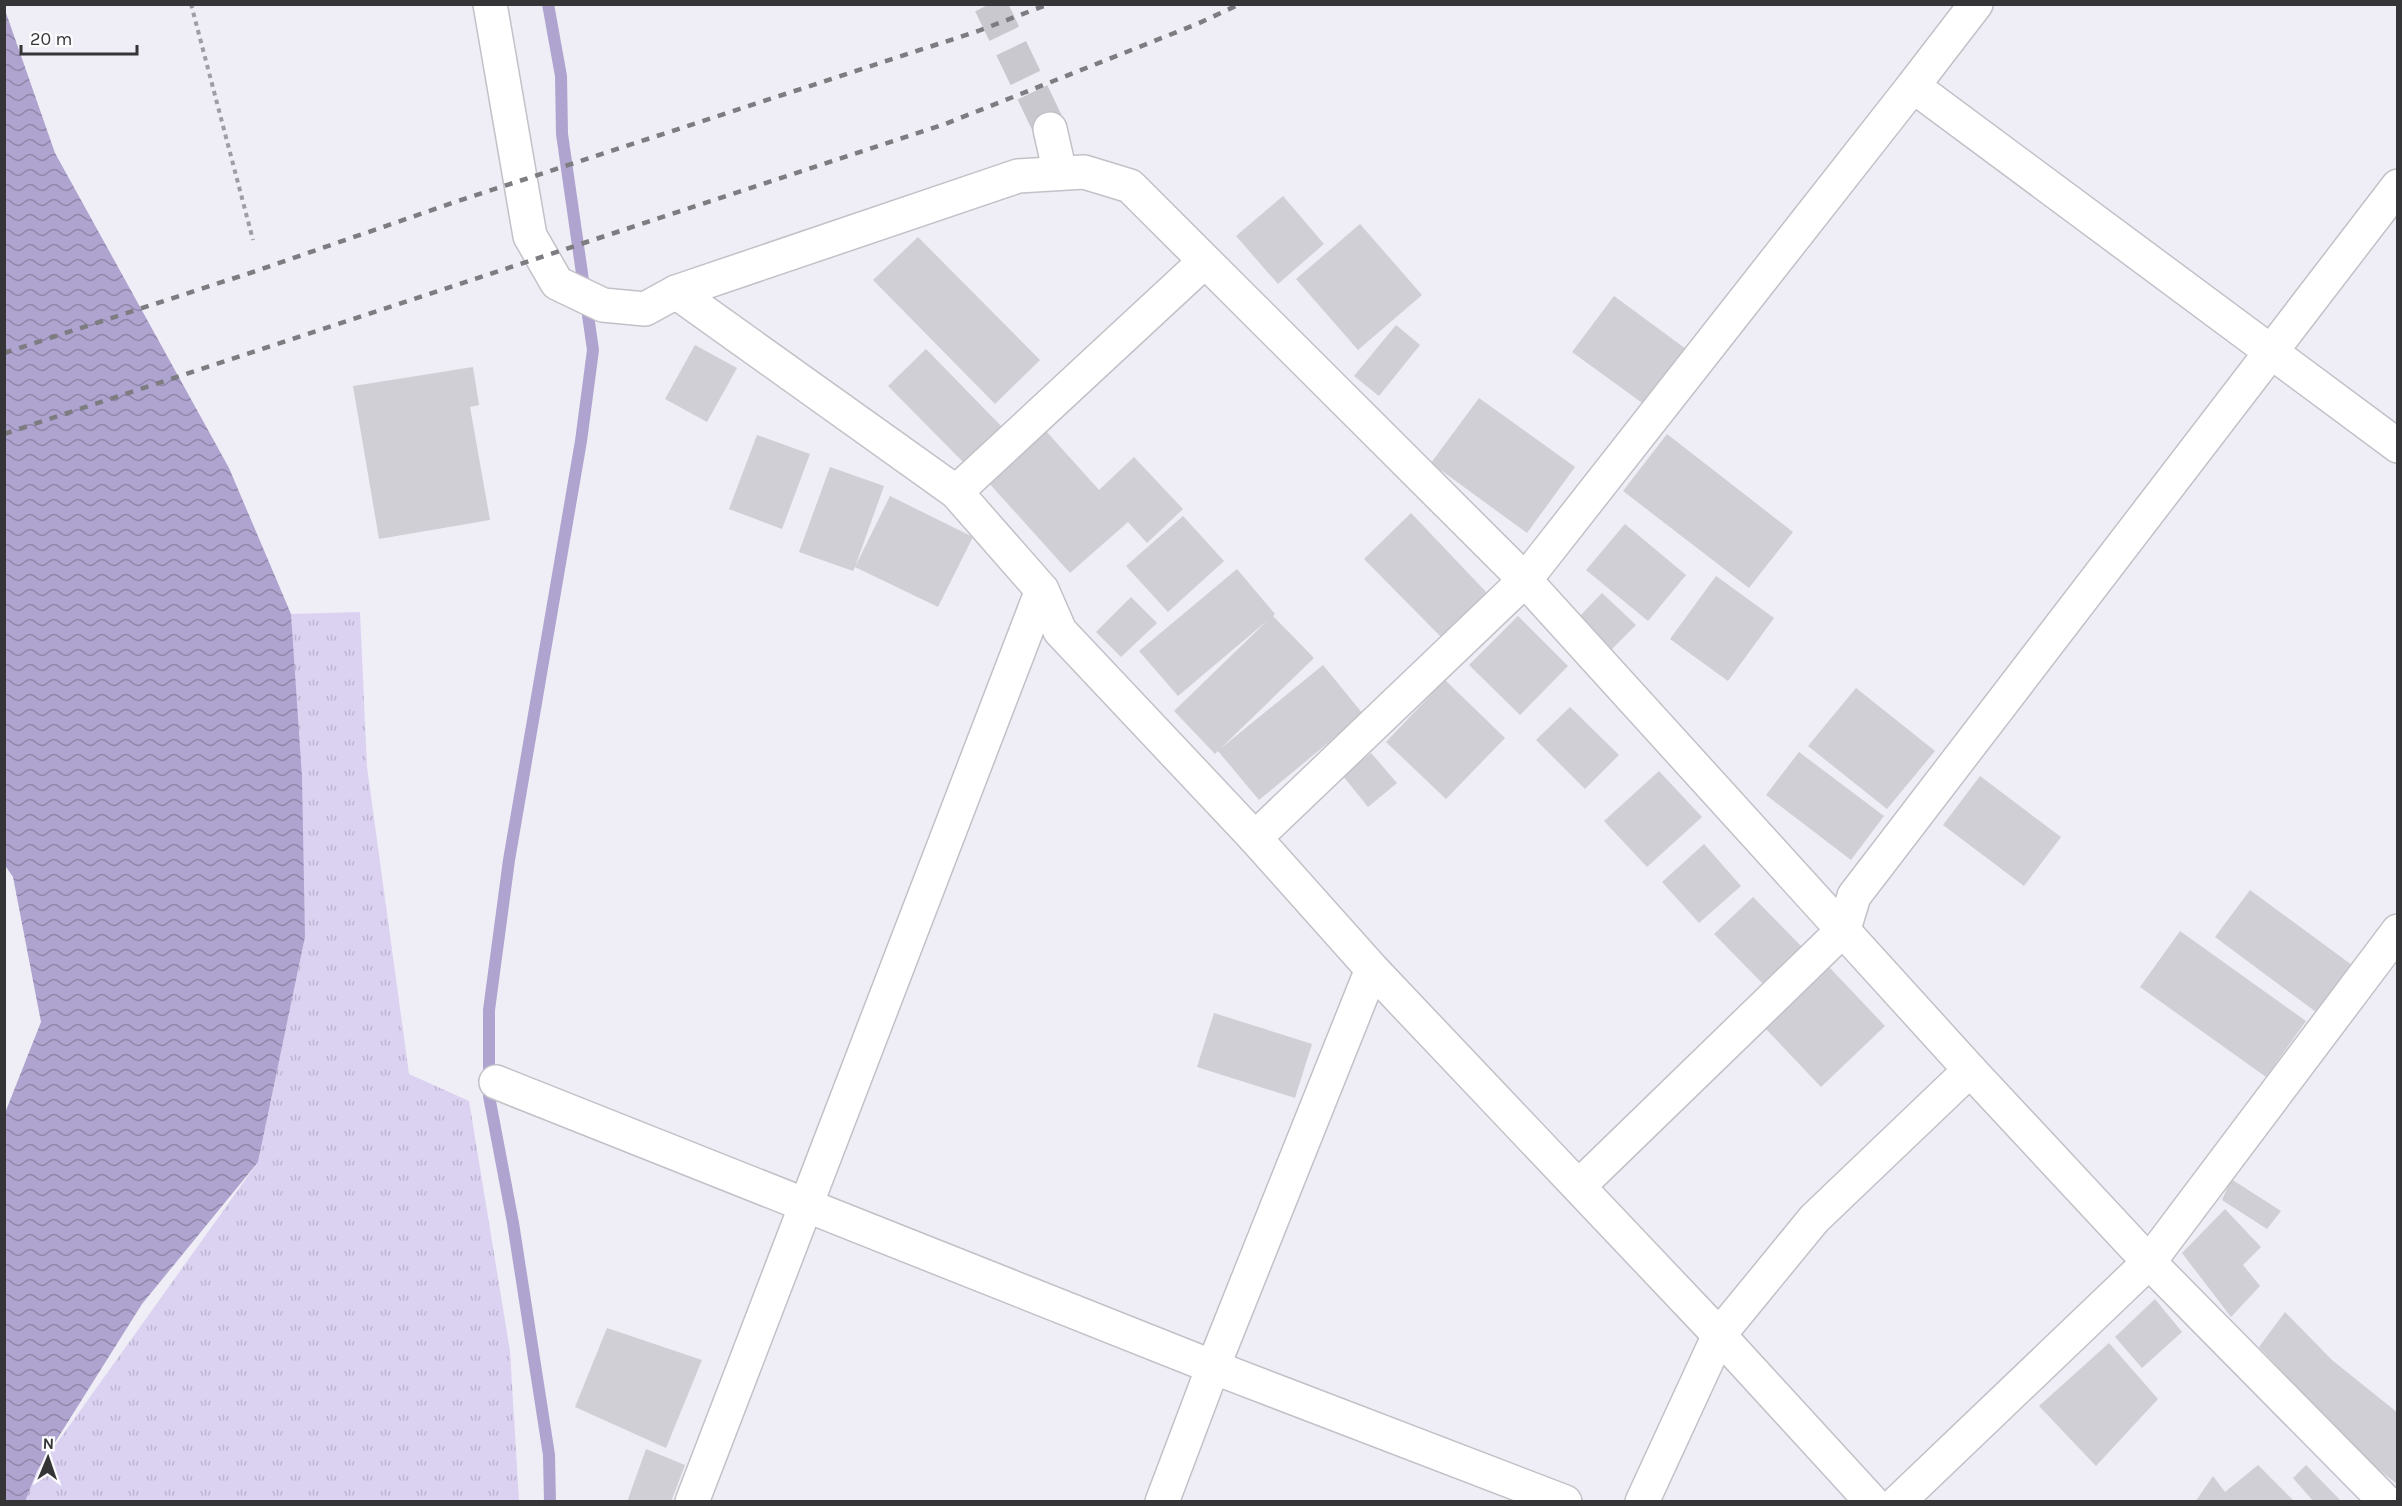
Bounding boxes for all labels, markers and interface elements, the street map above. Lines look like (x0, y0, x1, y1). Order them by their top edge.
scale bar (21, 18, 136, 56)
text: 20 m (30, 28, 72, 50)
north arrow (18, 1428, 78, 1488)
text: N (42, 1434, 55, 1453)

